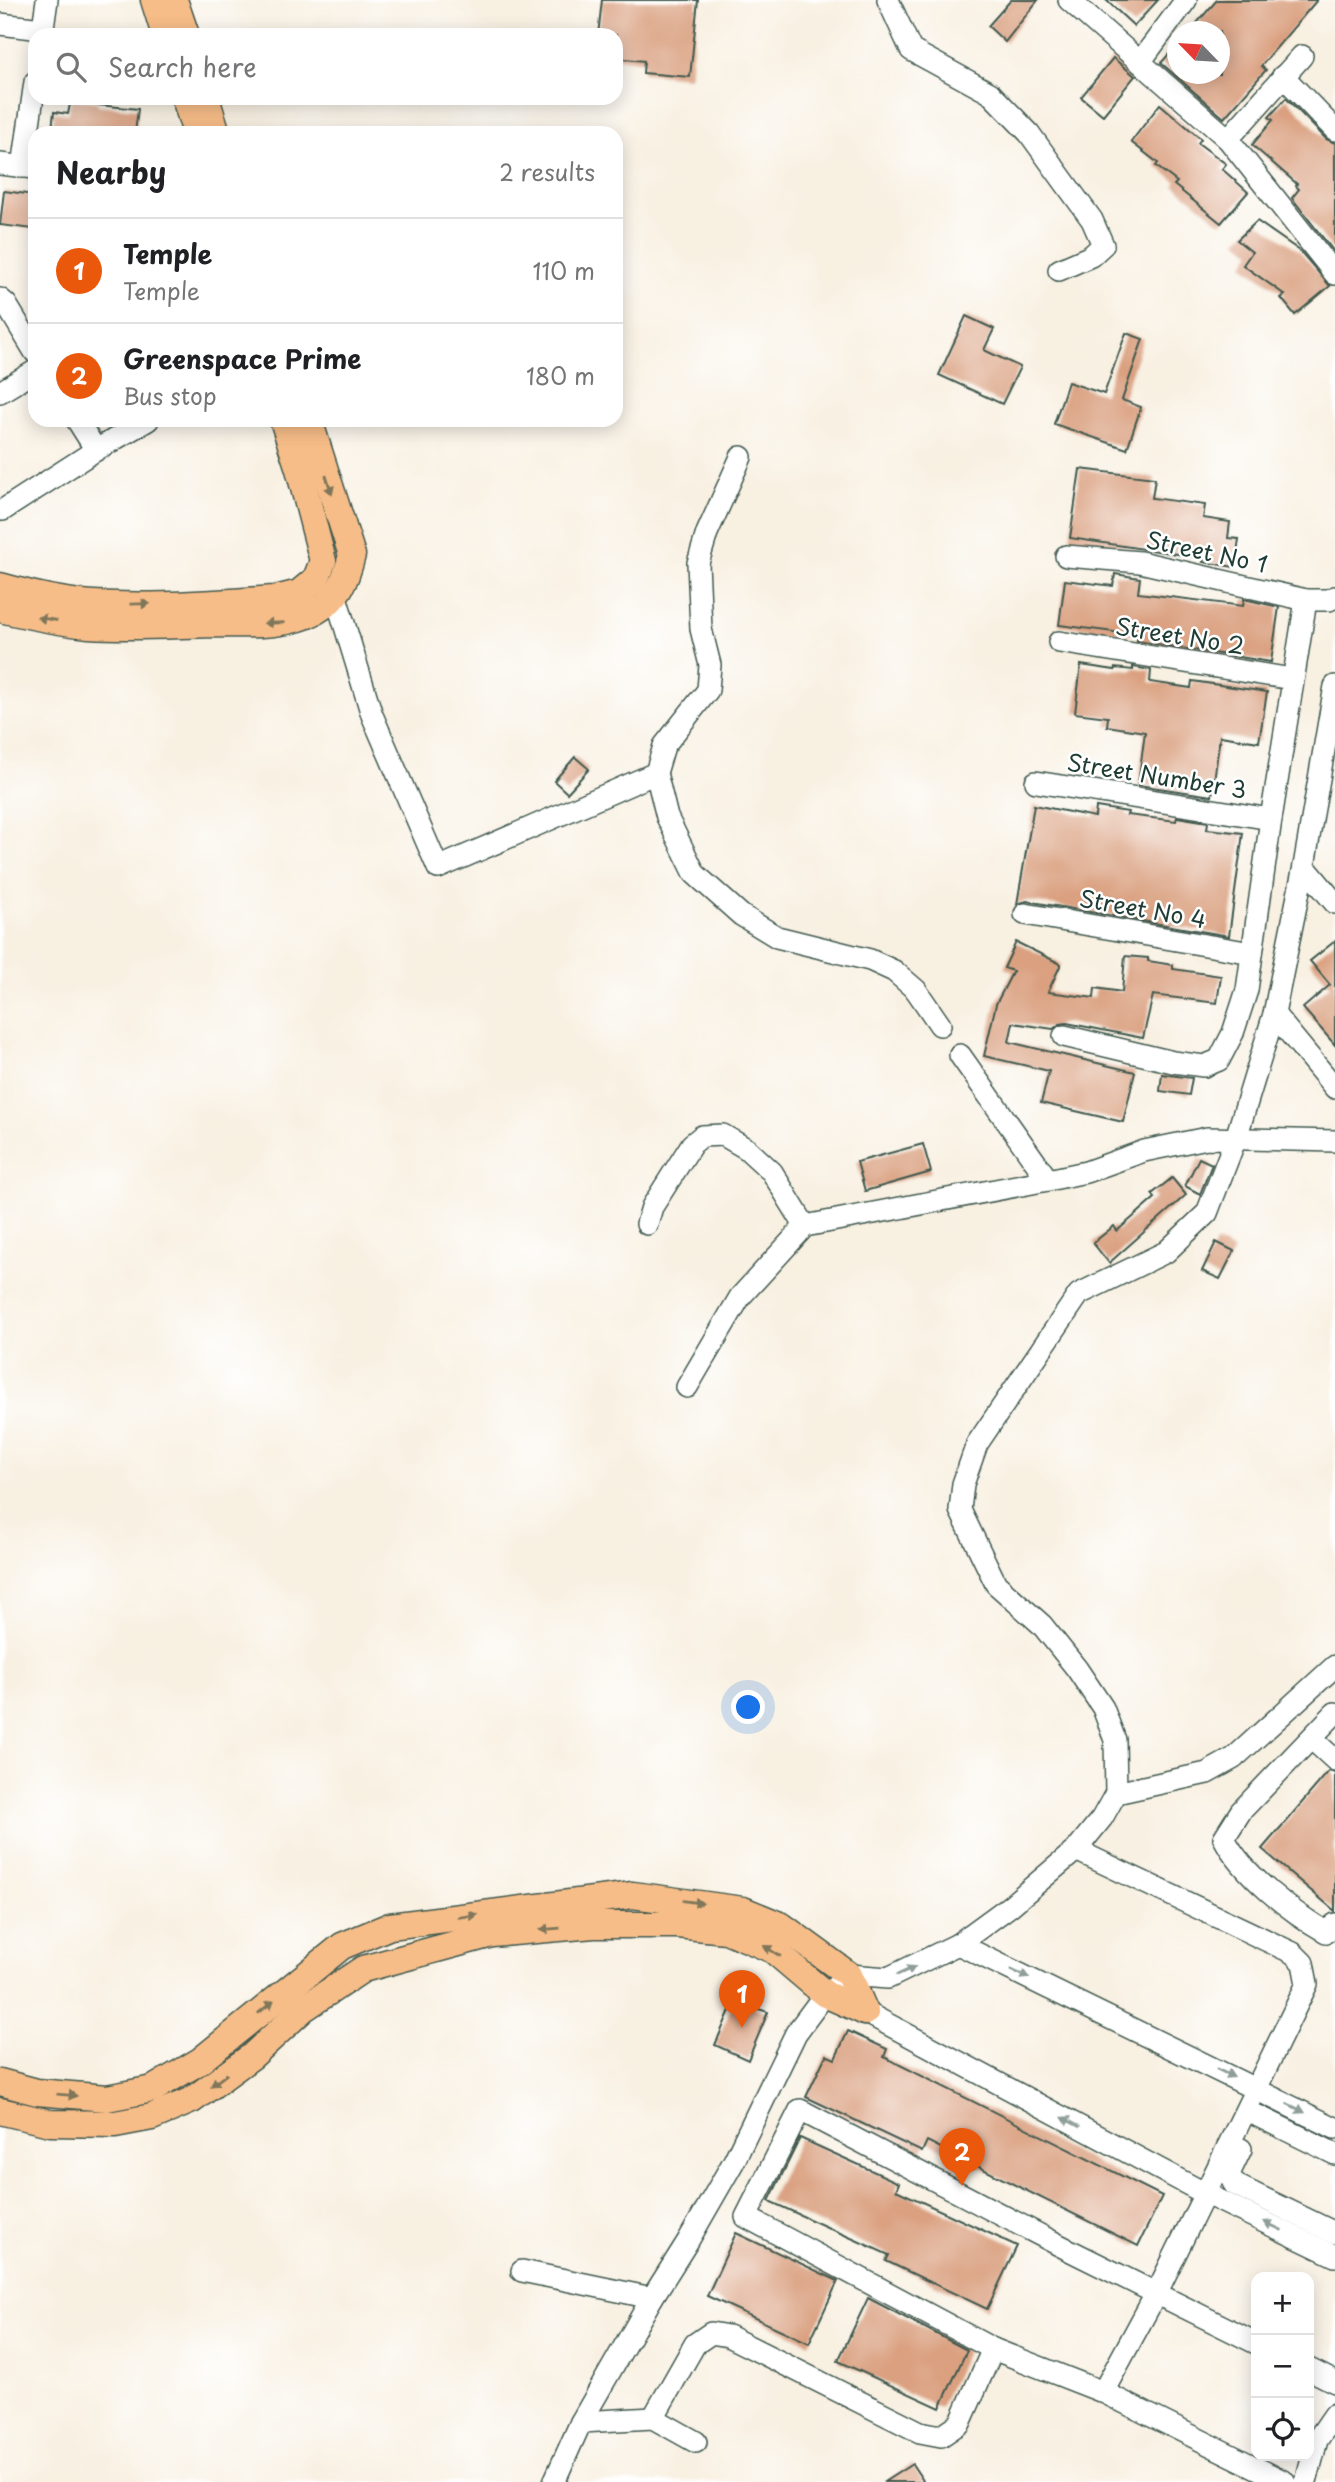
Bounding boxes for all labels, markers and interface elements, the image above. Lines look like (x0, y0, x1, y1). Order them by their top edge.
north arrow (1167, 21, 1230, 84)
search box (28, 28, 623, 105)
text: Search here (108, 47, 257, 86)
icon: search (52, 48, 90, 86)
text: Nearby (56, 149, 166, 194)
text: 2 results (499, 154, 595, 189)
text: Temple (123, 234, 212, 273)
text: 1 (74, 253, 85, 288)
text: 110 m (533, 253, 595, 288)
text: Temple (123, 273, 200, 308)
text: Greenspace Prime (123, 339, 361, 378)
text: 2 (71, 358, 87, 393)
text: 180 m (526, 358, 595, 393)
text: Bus stop (123, 378, 217, 413)
one-way arrow (325, 475, 335, 496)
street label: Street No 1 (1143, 521, 1271, 581)
one-way arrow (129, 598, 151, 610)
street label: Street No 2 (1113, 608, 1247, 662)
one-way arrow (36, 613, 58, 624)
one-way arrow (262, 617, 284, 628)
street label: Street Number 3 (1065, 744, 1249, 806)
street label: Street No 4 (1077, 880, 1209, 936)
your location (731, 1690, 765, 1724)
one-way arrow (682, 1897, 704, 1908)
one-way arrow (457, 1911, 479, 1922)
one-way arrow (539, 1924, 561, 1935)
one-way arrow (763, 1945, 782, 1958)
one-way arrow (896, 1965, 916, 1977)
one-way arrow (1009, 1969, 1030, 1980)
pin: 1 (719, 1970, 765, 2028)
one-way arrow (258, 2000, 275, 2015)
one-way arrow (1215, 2067, 1235, 2078)
one-way arrow (210, 2073, 228, 2087)
one-way arrow (56, 2090, 78, 2101)
one-way arrow (1286, 2103, 1306, 2114)
one-way arrow (1061, 2116, 1081, 2128)
pin: 2 (939, 2128, 985, 2186)
one-way arrow (1263, 2221, 1283, 2232)
map controls (1251, 2272, 1314, 2461)
button: + (1251, 2272, 1314, 2335)
button: − (1251, 2335, 1314, 2398)
button: locate (1251, 2398, 1314, 2461)

